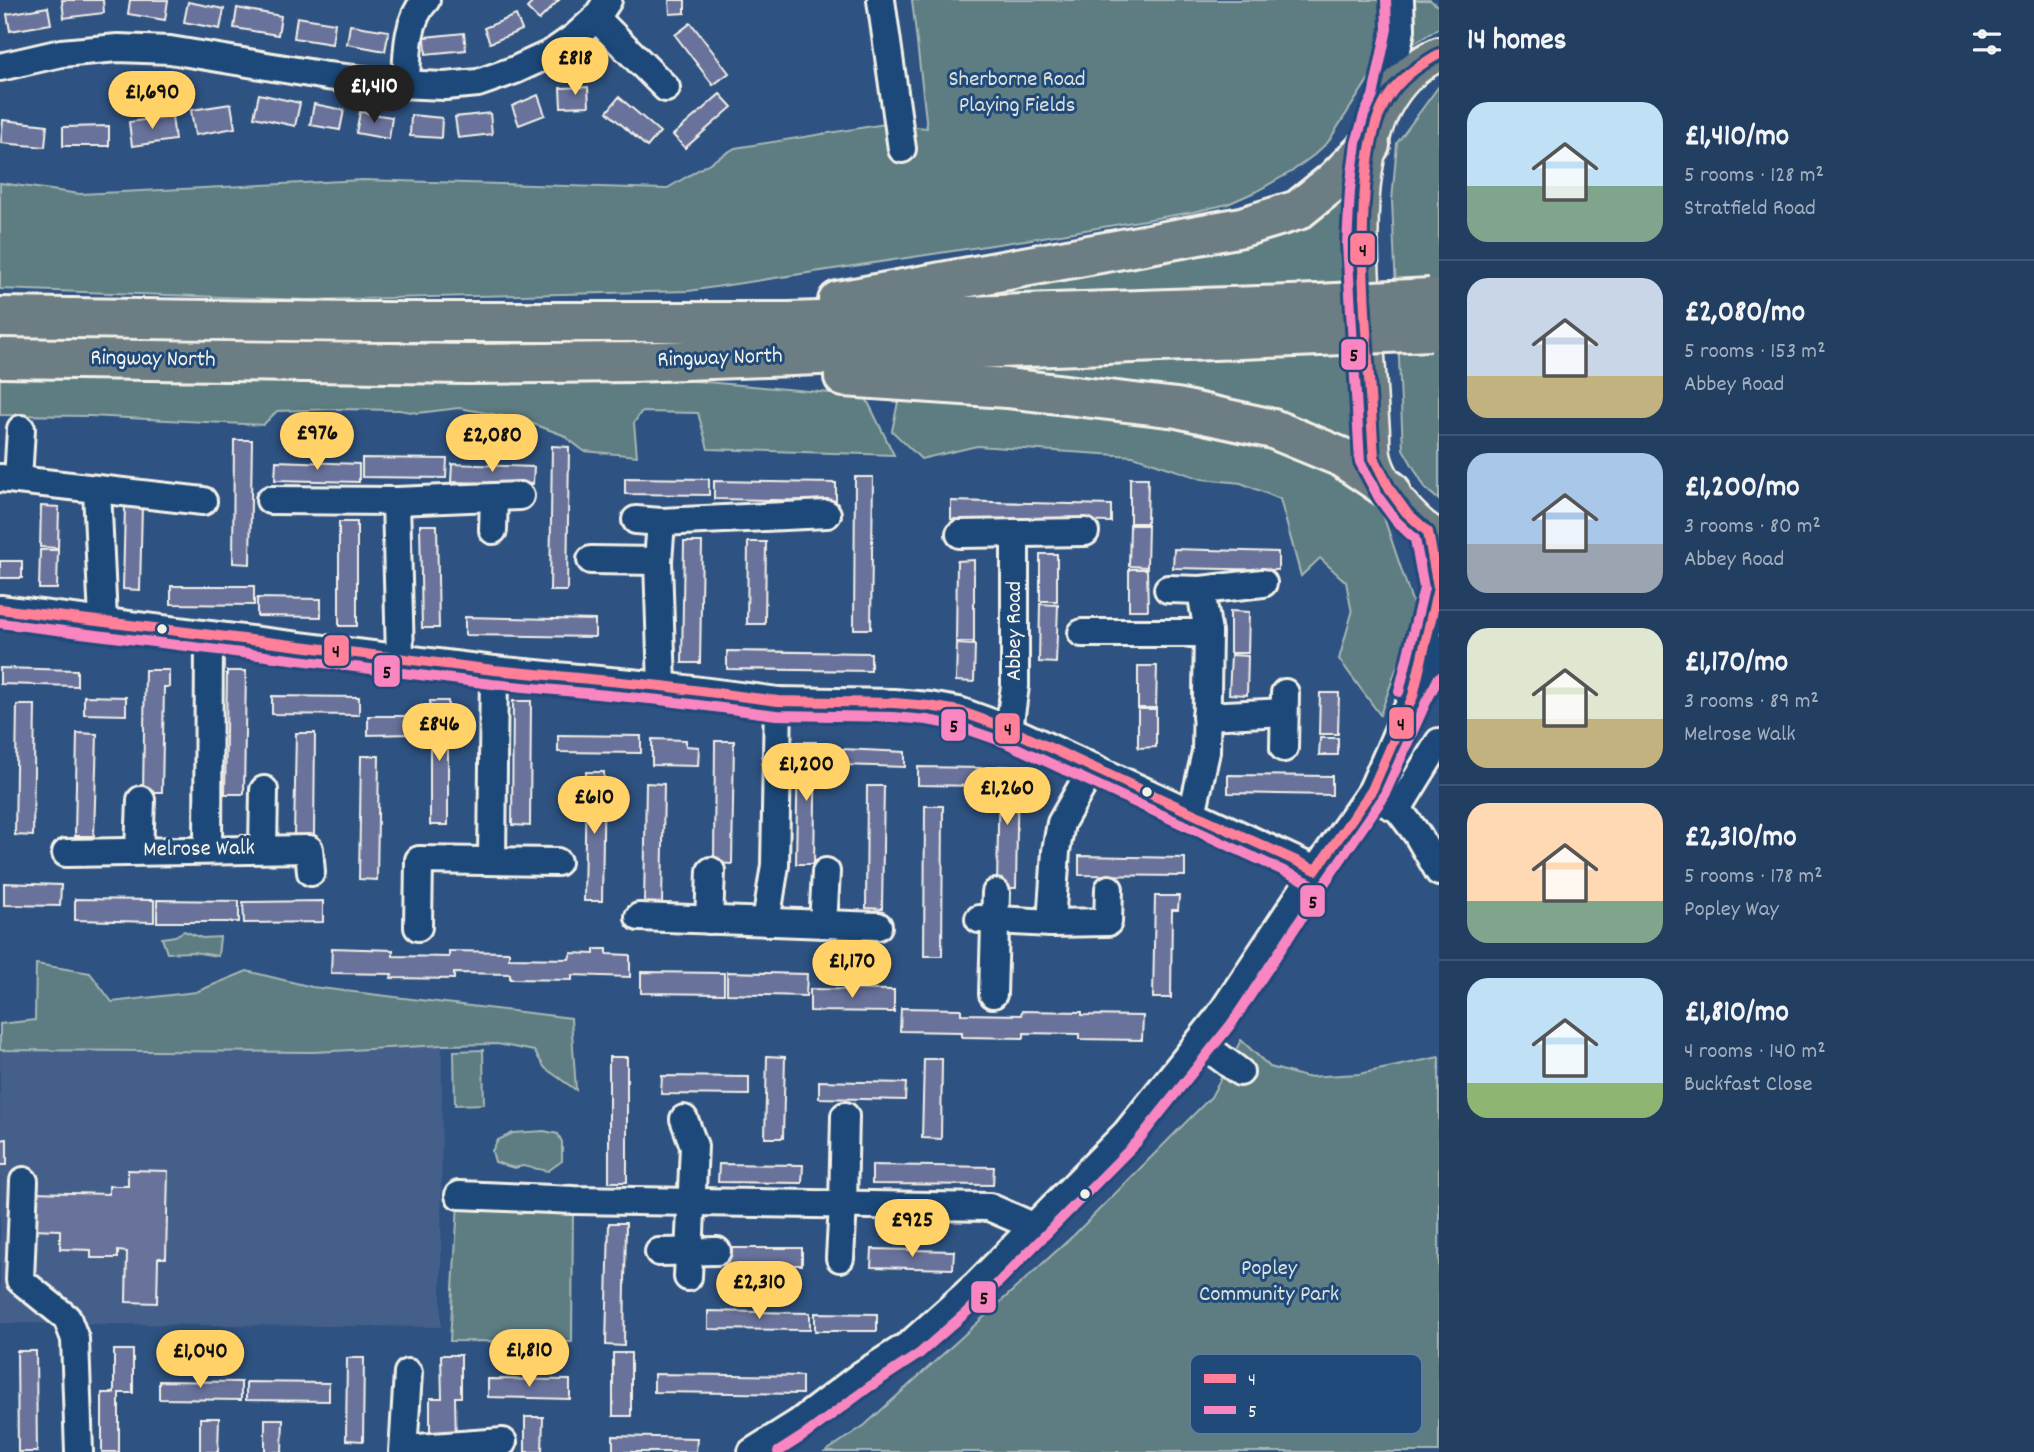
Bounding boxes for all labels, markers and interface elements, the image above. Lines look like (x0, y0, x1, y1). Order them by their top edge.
text: 14 homes (1467, 21, 1566, 64)
icon: filters (1968, 23, 2006, 61)
pin: £818 (534, 38, 616, 97)
text: £818 (558, 43, 592, 76)
park label: Sherborne Road Playing Fields (948, 64, 1086, 123)
pin: £1,410 (317, 66, 431, 125)
text: £1,410 (350, 71, 398, 104)
pin: £1,690 (95, 72, 209, 131)
text: £1,690 (124, 77, 180, 110)
text: £1,410/mo (1684, 117, 1789, 160)
icon: home (1523, 130, 1607, 214)
text: 5 rooms · 128 m² (1684, 160, 1824, 193)
text: Stratfield Road (1684, 193, 1816, 226)
line badge: 4 (1349, 232, 1376, 266)
text: 4 (1359, 239, 1367, 266)
text: £2,080/mo (1684, 293, 1805, 336)
icon: home (1523, 306, 1607, 390)
text: 5 rooms · 153 m² (1684, 336, 1826, 369)
line badge: 5 (1340, 338, 1367, 371)
street label: Ringway North (657, 340, 783, 378)
street label: Ringway North (90, 342, 216, 378)
text: 5 (1350, 344, 1359, 371)
text: Abbey Road (1684, 369, 1784, 402)
pin: £976 (276, 412, 358, 472)
pin: £2,080 (435, 414, 549, 474)
text: £976 (296, 418, 338, 451)
text: £2,080 (462, 420, 522, 453)
text: £1,200/mo (1684, 468, 1800, 511)
icon: home (1523, 481, 1607, 565)
text: 3 rooms · 80 m² (1684, 511, 1821, 544)
text: Abbey Road (1684, 544, 1784, 577)
street label: Abbey Road (999, 581, 1032, 681)
unlabelled marker (155, 622, 169, 636)
line badge: 4 (323, 634, 350, 667)
text: 4 (332, 640, 340, 667)
text: £1,170/mo (1684, 643, 1788, 686)
line badge: 5 (373, 654, 401, 688)
icon: home (1523, 656, 1607, 740)
text: 5 (383, 661, 392, 688)
text: 3 rooms · 89 m² (1684, 686, 1819, 719)
pin: £846 (398, 704, 480, 763)
line badge: 4 (1388, 706, 1415, 740)
line badge: 5 (940, 708, 967, 742)
text: £846 (418, 709, 460, 742)
line badge: 4 (994, 712, 1021, 745)
text: 4 (1397, 713, 1405, 740)
text: 5 (950, 715, 959, 742)
text: 4 (1004, 718, 1012, 745)
text: Melrose Walk (1684, 719, 1796, 752)
pin: £1,200 (749, 744, 863, 803)
text: £1,200 (778, 749, 834, 782)
pin: £1,260 (950, 768, 1064, 827)
text: £1,260 (980, 773, 1034, 806)
pin: £610 (553, 776, 635, 836)
text: £610 (574, 782, 614, 815)
unlabelled marker (1140, 785, 1154, 799)
text: £2,310/mo (1684, 818, 1797, 861)
icon: home (1523, 831, 1607, 915)
street label: Melrose Walk (143, 833, 255, 867)
text: 5 rooms · 178 m² (1684, 861, 1823, 894)
line badge: 5 (1299, 884, 1326, 918)
text: 5 (1309, 891, 1318, 918)
text: Popley Way (1684, 894, 1779, 927)
pin: £1,170 (795, 940, 909, 1000)
text: £1,170 (828, 946, 876, 979)
text: £1,810/mo (1684, 993, 1789, 1036)
icon: home (1523, 1006, 1607, 1090)
text: 4 rooms · 140 m² (1684, 1036, 1826, 1069)
text: Buckfast Close (1684, 1069, 1813, 1102)
unlabelled marker (1078, 1187, 1092, 1201)
pin: £925 (871, 1200, 953, 1259)
text: £925 (891, 1205, 933, 1238)
park label: Popley Community Park (1199, 1253, 1339, 1312)
pin: £2,310 (702, 1262, 816, 1321)
text: £2,310 (732, 1267, 786, 1300)
line badge: 5 (970, 1280, 997, 1314)
text: 5 (980, 1287, 989, 1314)
pin: £1,040 (143, 1330, 257, 1390)
pin: £1,810 (472, 1330, 586, 1389)
text: £1,810 (505, 1335, 553, 1368)
text: £1,040 (172, 1336, 228, 1369)
legend (1190, 1354, 1422, 1434)
text: 4 (1248, 1368, 1256, 1395)
text: 5 (1248, 1400, 1257, 1427)

